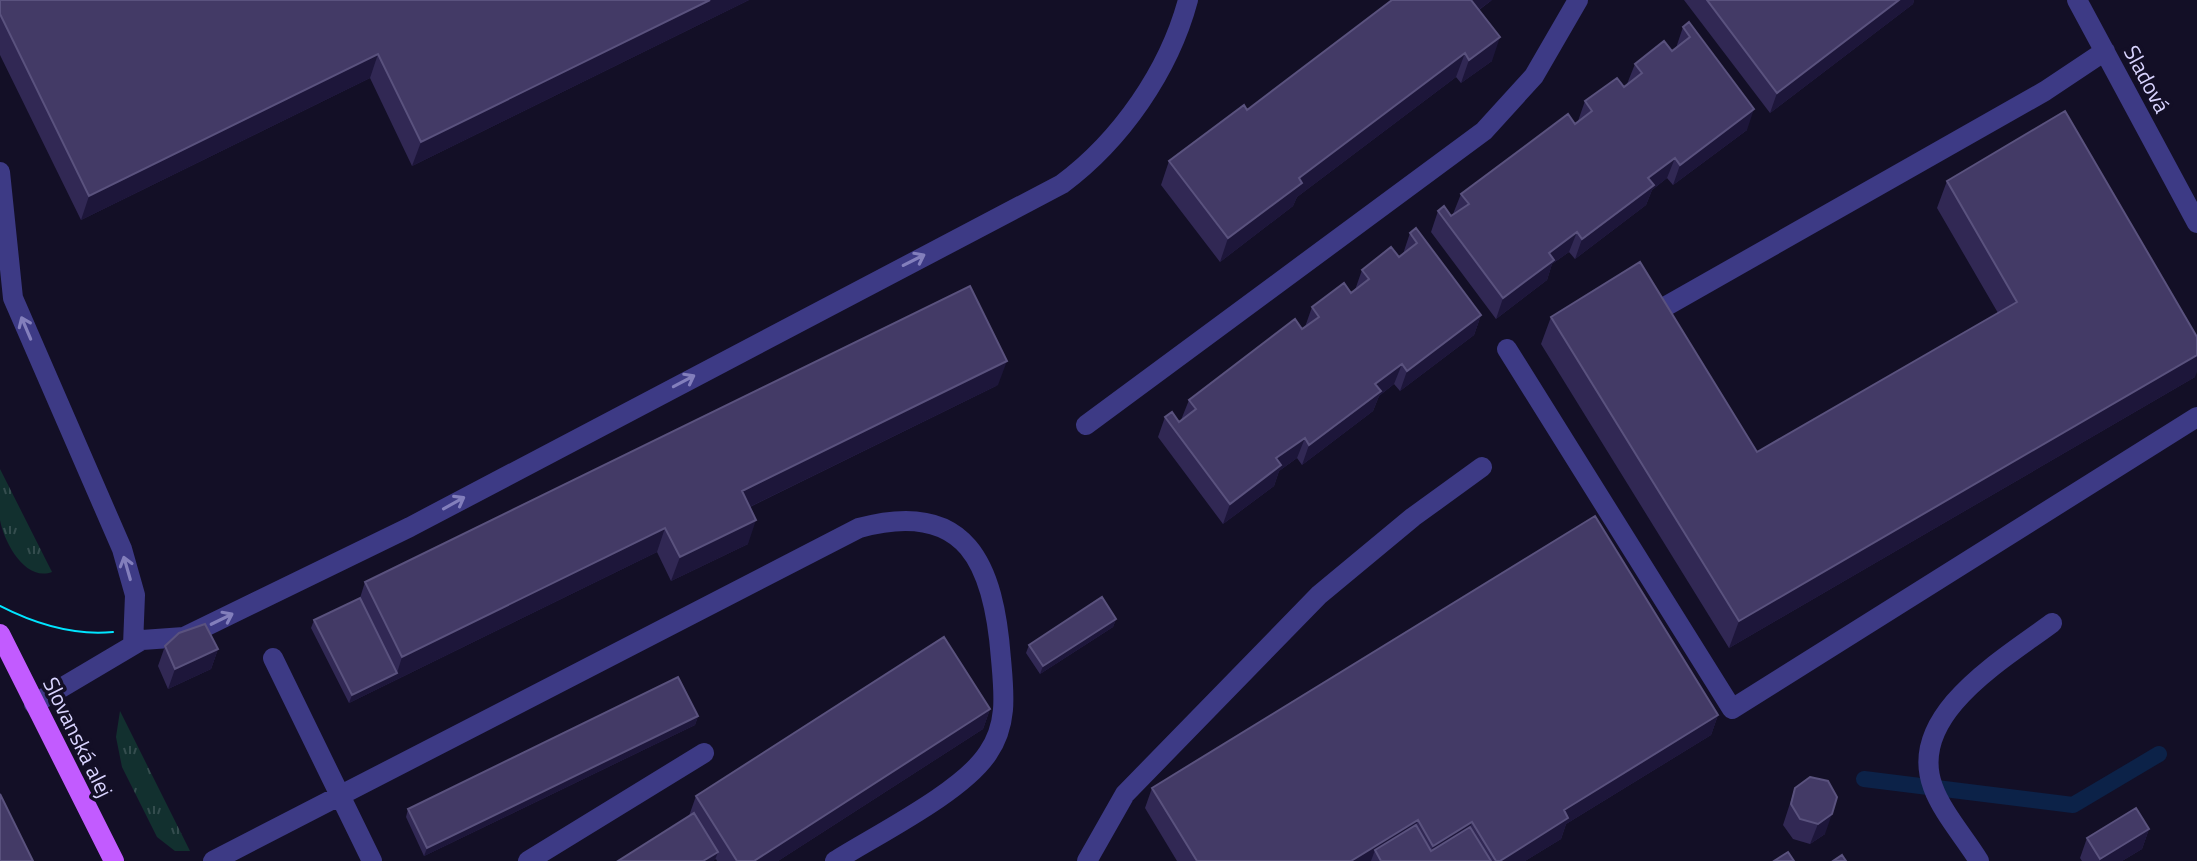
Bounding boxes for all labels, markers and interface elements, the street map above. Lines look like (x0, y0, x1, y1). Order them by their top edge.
street label: Sladová (2115, 39, 2179, 119)
one-way arrow (902, 252, 925, 268)
one-way arrow (18, 317, 33, 341)
one-way arrow (671, 372, 695, 388)
one-way arrow (442, 494, 465, 510)
one-way arrow (119, 555, 134, 581)
one-way arrow (209, 611, 233, 626)
street label: Slovanská alej (34, 671, 122, 803)

